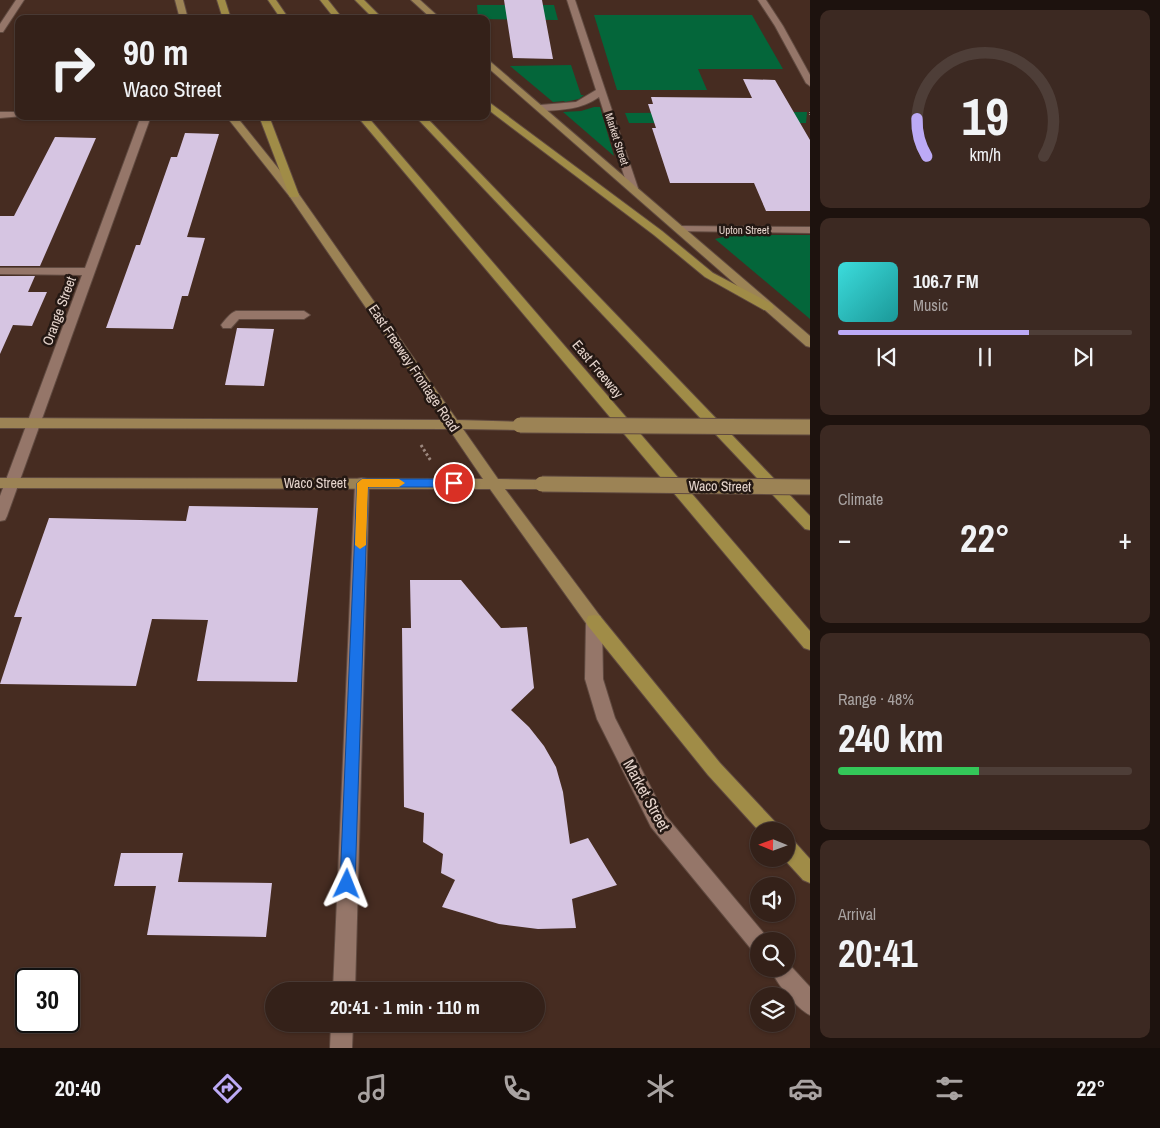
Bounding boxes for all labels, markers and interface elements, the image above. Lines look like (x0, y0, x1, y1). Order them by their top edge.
text: 90 m (123, 29, 188, 76)
icon: right (40, 35, 105, 100)
text: Waco Street (123, 74, 222, 104)
text: 19 (961, 81, 1009, 151)
street label: Market Street (602, 111, 632, 167)
text: km/h (969, 143, 1001, 167)
street label: Upton Street (719, 223, 770, 237)
text: 106.7 FM (913, 268, 979, 294)
street label: Orange Street (38, 274, 80, 348)
text: Music (913, 294, 948, 316)
street label: East Freeway Frontage Road (365, 301, 463, 435)
street label: East Freeway (569, 336, 628, 402)
icon: previous (873, 343, 901, 371)
icon: pause (971, 343, 999, 371)
icon: next (1069, 343, 1097, 371)
pin (433, 462, 475, 504)
icon: arrive (440, 469, 468, 497)
street label: Waco Street (284, 474, 346, 492)
street label: Waco Street (688, 476, 752, 496)
text: Climate (838, 488, 883, 510)
text: 22° (960, 513, 1010, 564)
text: − (838, 520, 851, 558)
text: + (1119, 520, 1132, 558)
text: Range · 48% (838, 688, 914, 710)
text: 240 km (838, 713, 944, 764)
street label: Market Street (618, 755, 676, 835)
north arrow (750, 822, 795, 868)
map controls (750, 822, 795, 1032)
position arrow (320, 857, 372, 909)
button: sound (750, 877, 795, 922)
text: Arrival (838, 903, 876, 925)
text: 20:41 (838, 928, 918, 979)
button: search (750, 932, 795, 977)
speed limit sign: 30 (15, 968, 80, 1033)
button: layers (750, 987, 795, 1032)
text: 20:41 · 1 min · 110 m (330, 994, 480, 1020)
icon: directions (210, 1071, 245, 1106)
icon: music (355, 1071, 390, 1106)
icon: phone (499, 1071, 534, 1106)
icon: climate (643, 1071, 678, 1106)
icon: car (788, 1071, 823, 1106)
icon: filters (932, 1071, 967, 1106)
text: 20:40 (55, 1073, 101, 1103)
text: 22° (1076, 1073, 1105, 1103)

